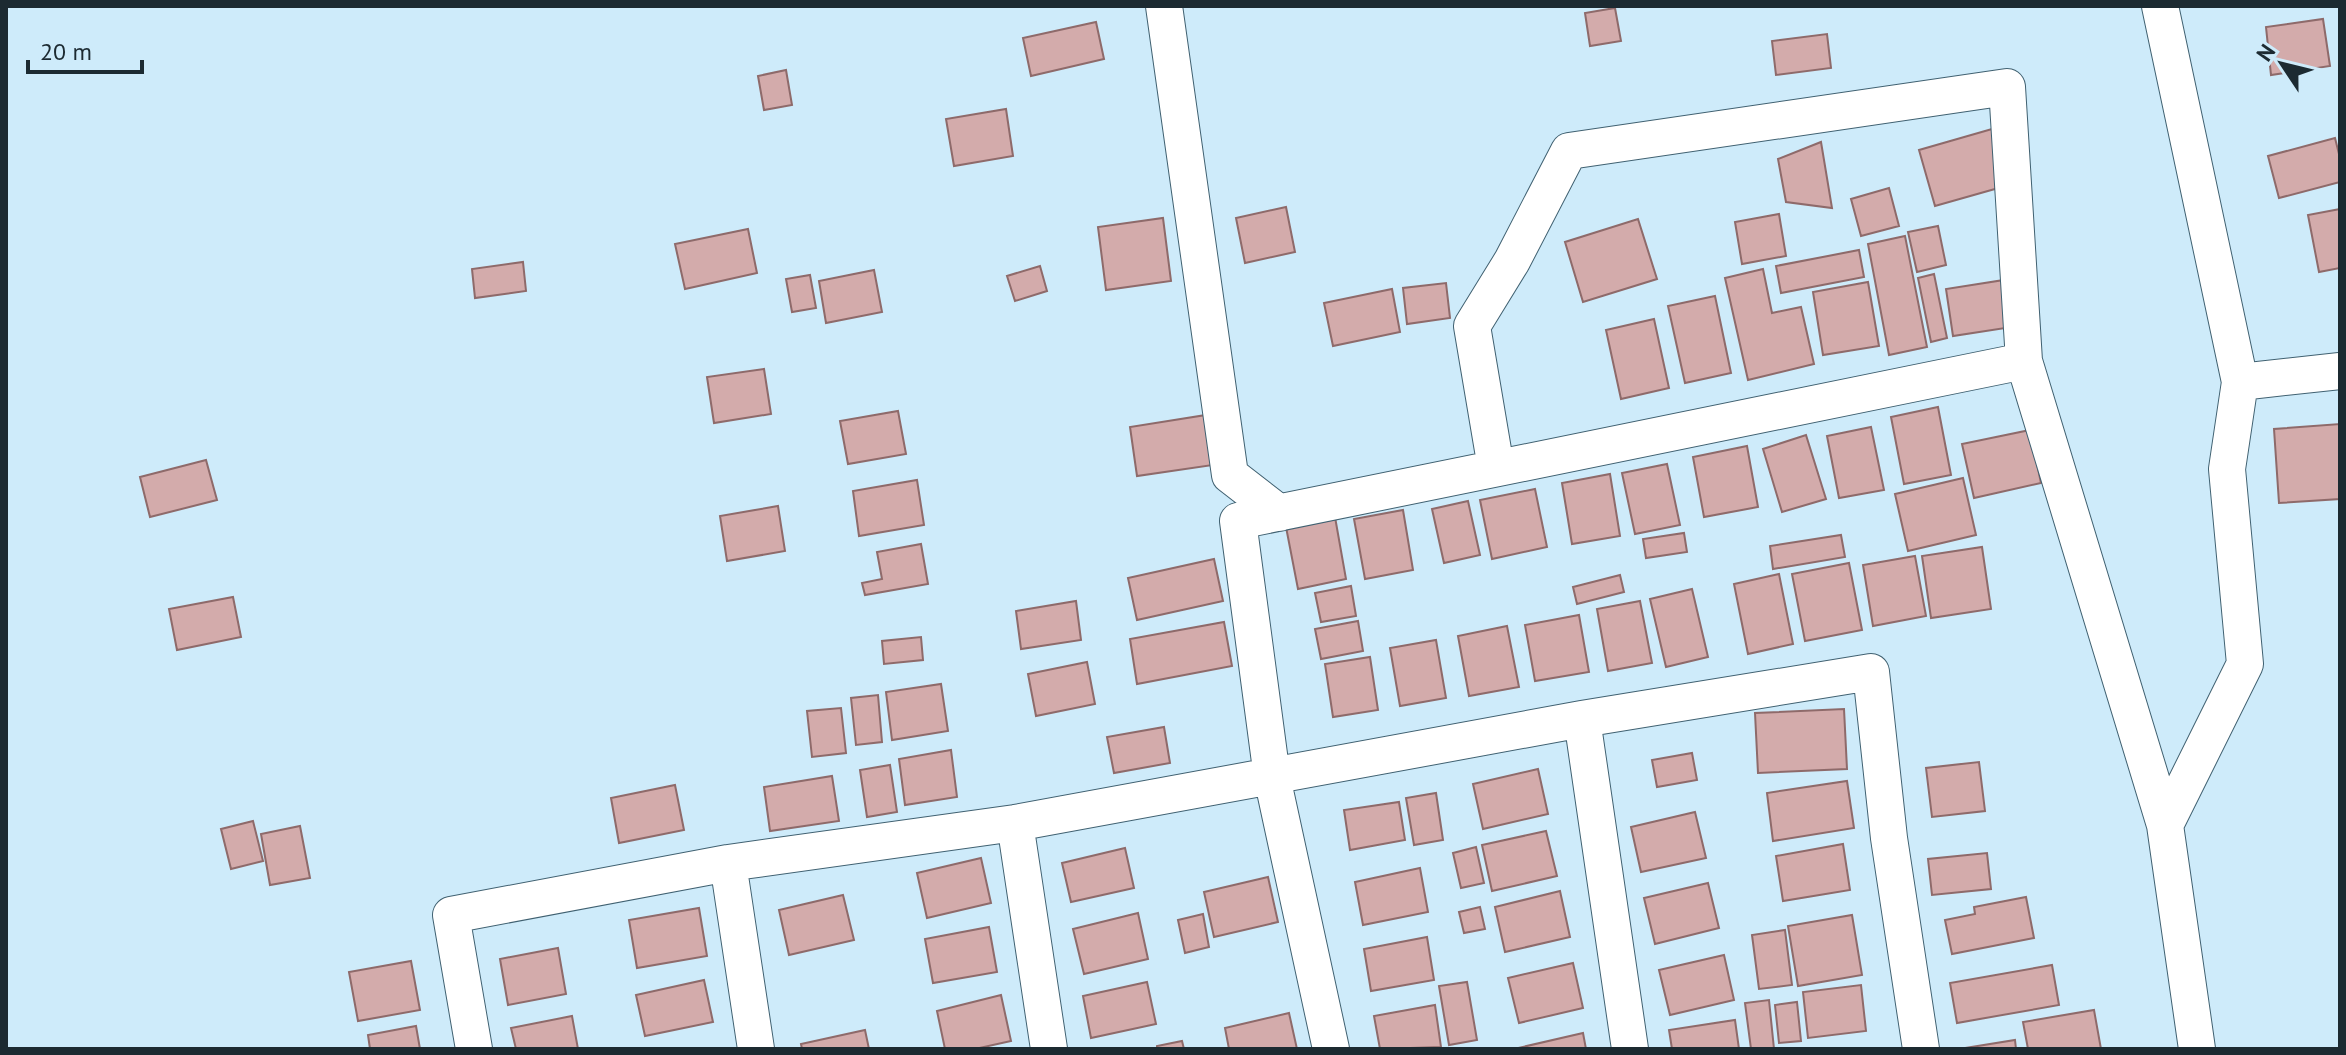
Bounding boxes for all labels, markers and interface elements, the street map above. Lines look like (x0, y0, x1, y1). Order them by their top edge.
scale bar (28, 24, 142, 74)
north arrow (2242, 24, 2322, 104)
text: 20 m (40, 36, 92, 67)
text: N (2250, 39, 2281, 66)

